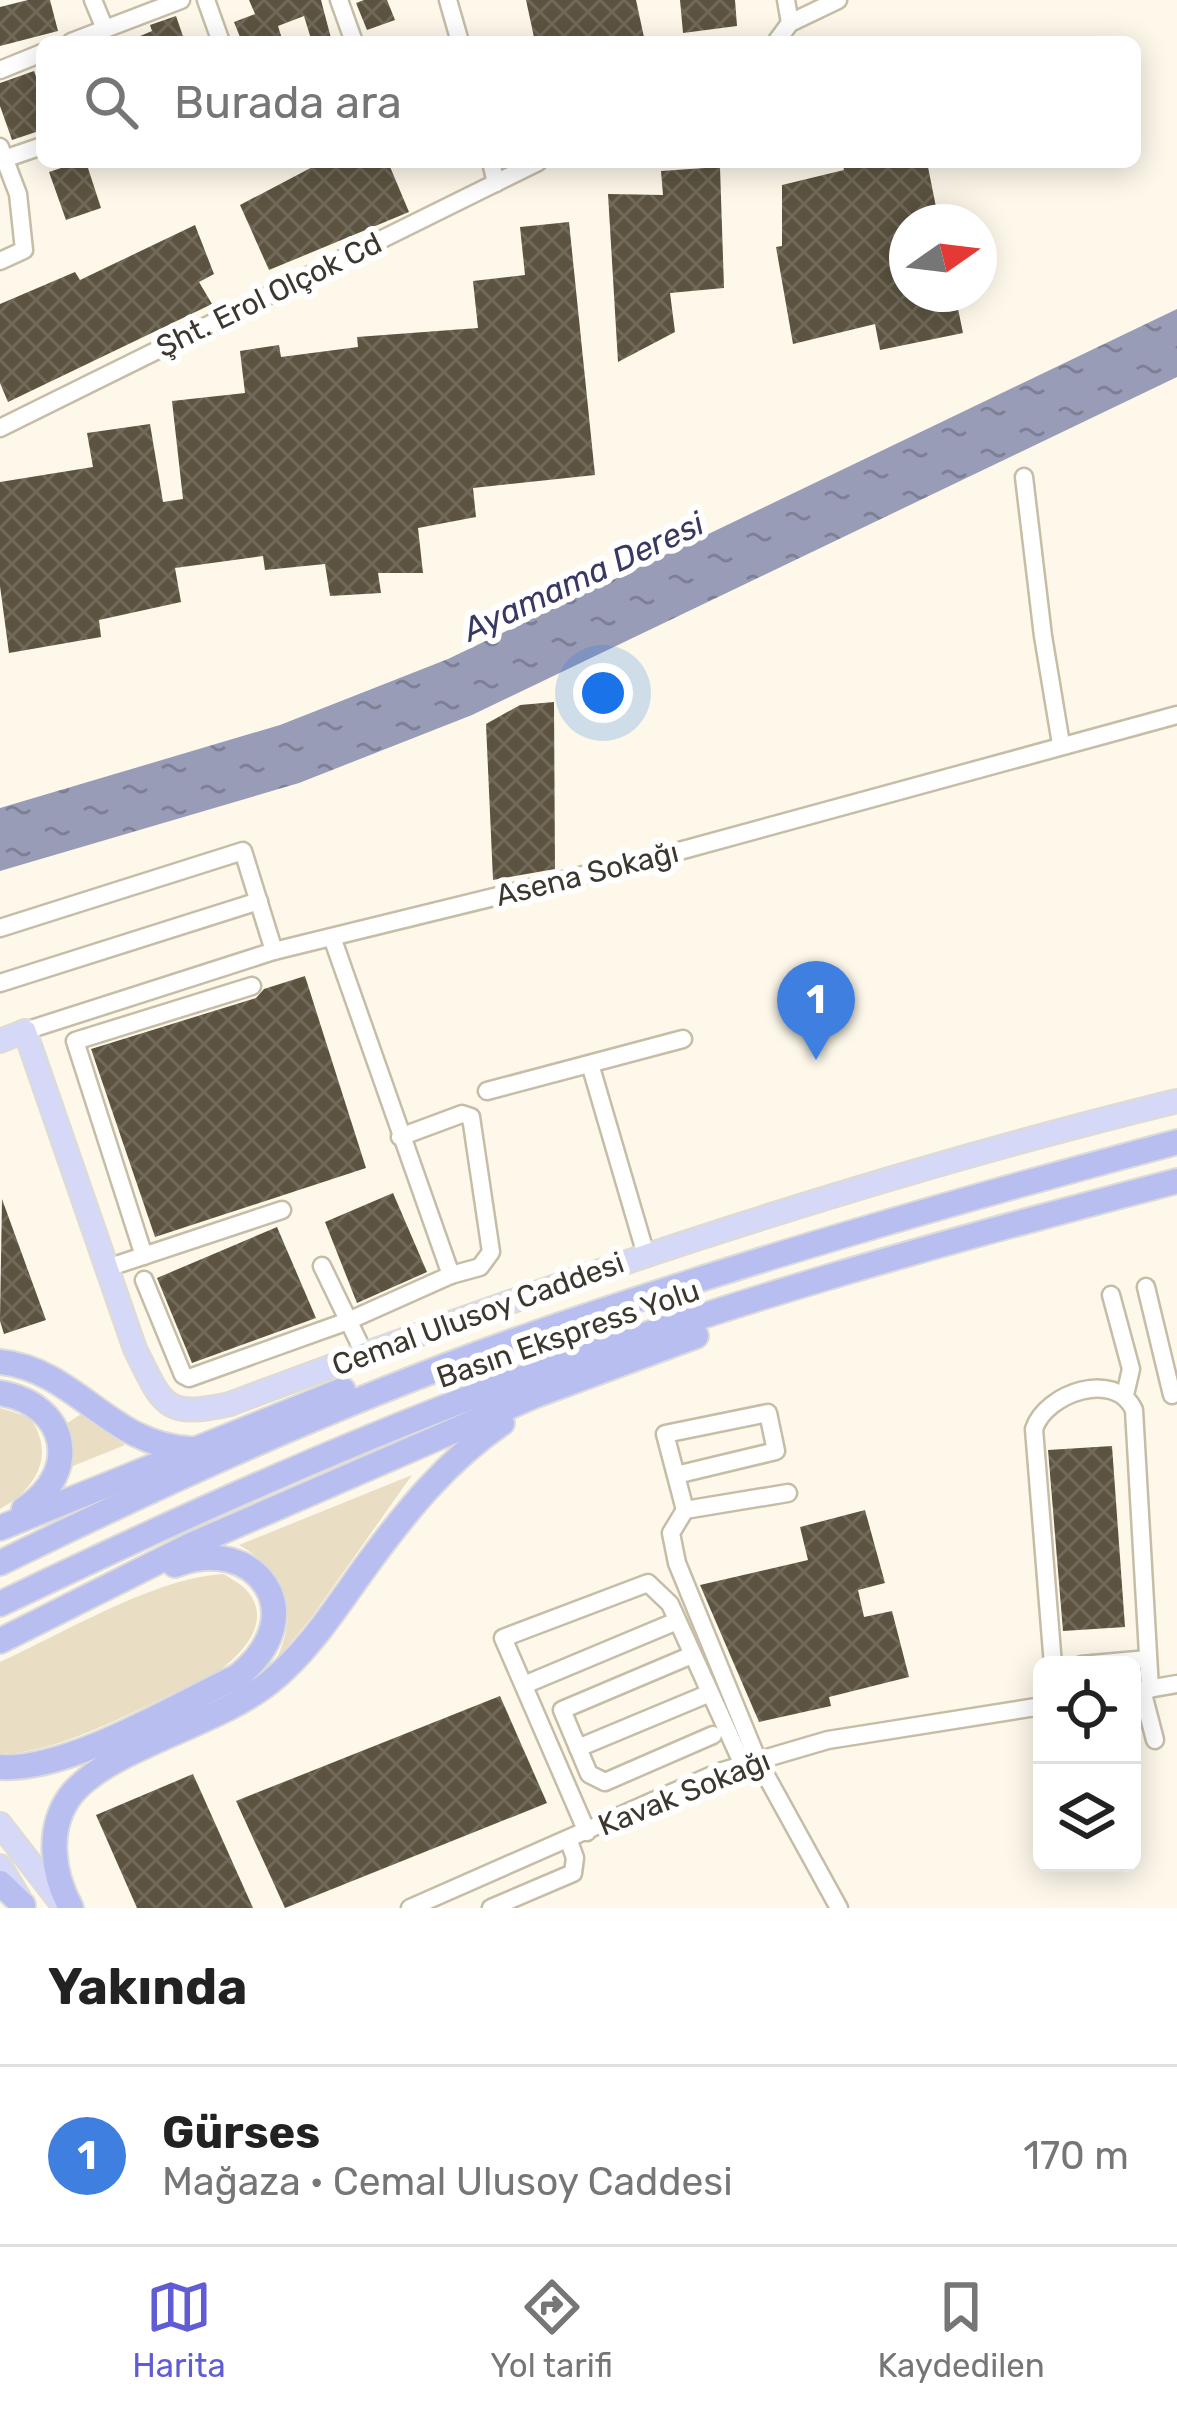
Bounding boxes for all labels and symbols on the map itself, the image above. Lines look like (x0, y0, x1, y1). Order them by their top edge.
north arrow (889, 204, 997, 312)
street label: Şht. Erol Olçok Cd (150, 225, 388, 365)
water label: Ayamama Deresi (455, 503, 711, 650)
your location (573, 663, 633, 723)
street label: Asena Sokağı (492, 834, 682, 914)
pin: 1 (777, 961, 855, 1060)
street label: Cemal Ulusoy Caddesi (327, 1244, 629, 1384)
street label: Basın Ekspress Yolu (432, 1272, 704, 1396)
street label: Kavak Sokağı (593, 1742, 775, 1844)

